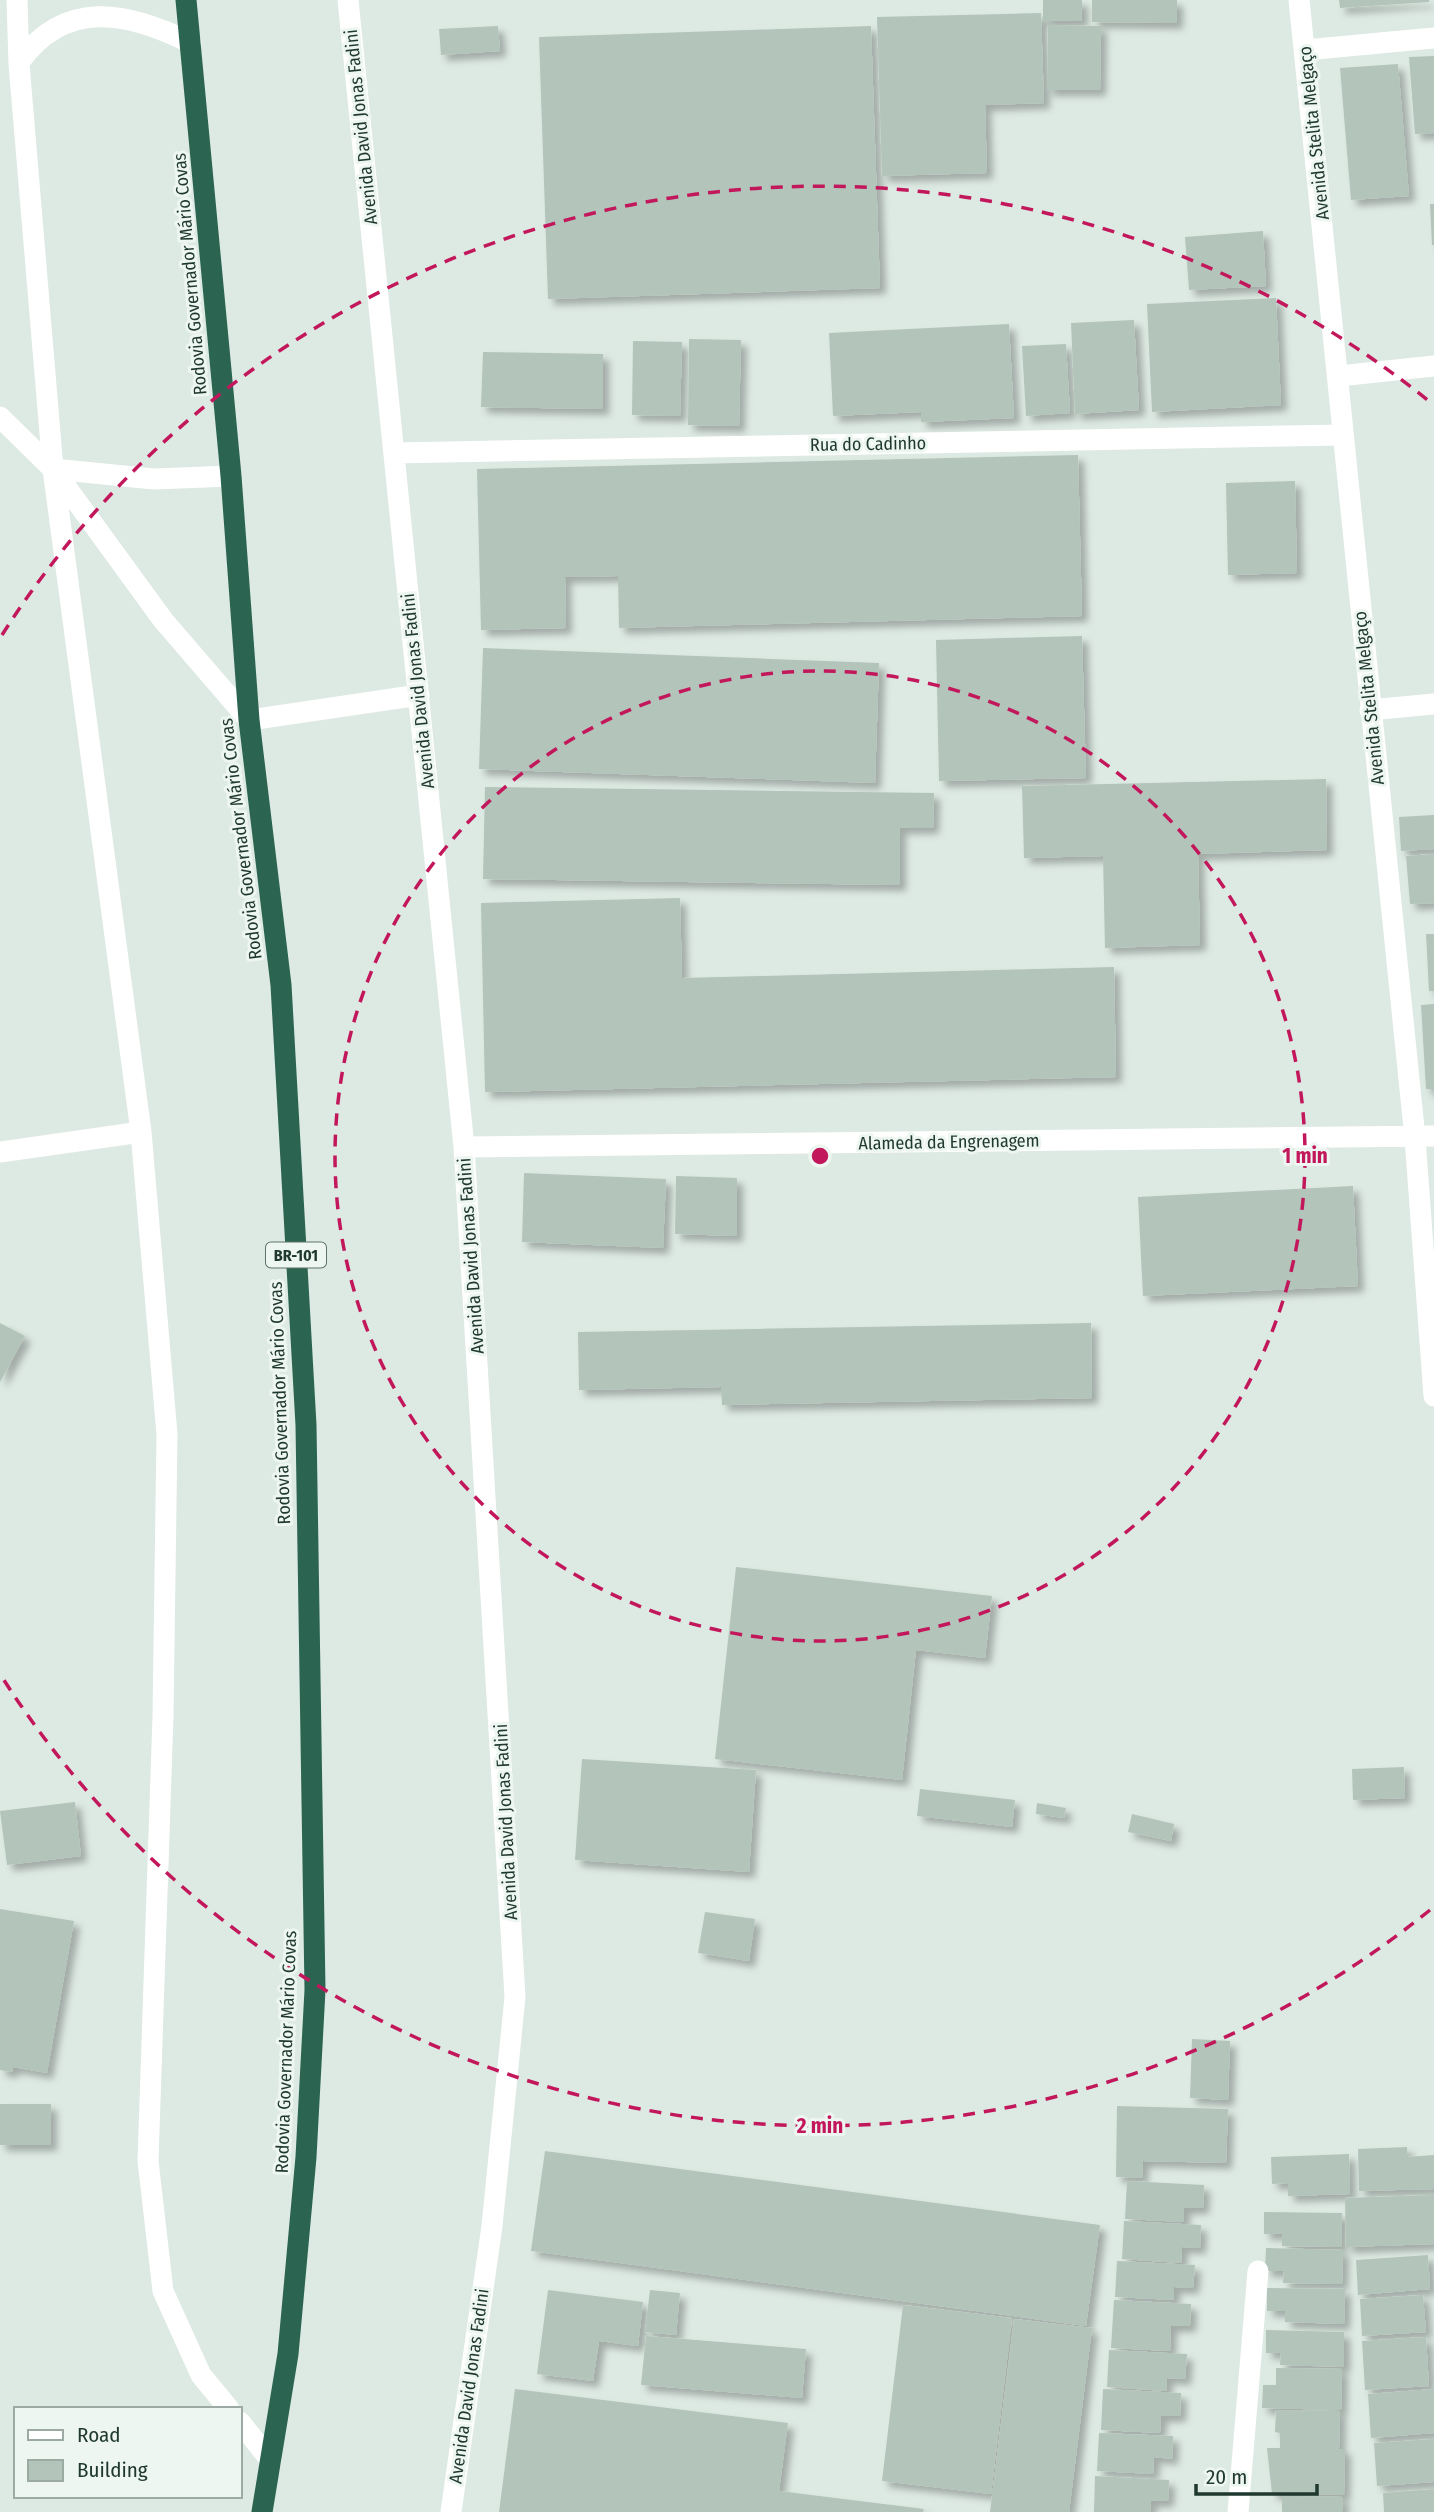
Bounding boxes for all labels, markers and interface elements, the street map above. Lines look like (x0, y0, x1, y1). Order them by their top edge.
street label: Avenida David Jonas Fadini (340, 28, 382, 226)
street label: Avenida Stelita Melgaço (1294, 45, 1334, 221)
street label: Rodovia Governador Mário Covas (168, 152, 212, 396)
street label: Rua do Cadinho (810, 432, 926, 456)
street label: Avenida David Jonas Fadini (397, 592, 439, 790)
street label: Avenida Stelita Melgaço (1349, 610, 1389, 786)
street label: Rodovia Governador Mário Covas (215, 717, 267, 961)
street label: Alameda da Engrenagem (858, 1129, 1040, 1155)
text: 1 min (1282, 1143, 1328, 1169)
centre of rings (808, 1144, 832, 1168)
street label: Avenida David Jonas Fadini (453, 1157, 489, 1355)
road number: BR-101 (266, 1242, 326, 1268)
street label: Rodovia Governador Mário Covas (265, 1281, 295, 1525)
street label: Avenida David Jonas Fadini (490, 1723, 522, 1921)
street label: Rodovia Governador Mário Covas (271, 1930, 301, 2174)
text: 2 min (796, 2113, 843, 2139)
street label: Avenida David Jonas Fadini (444, 2287, 494, 2485)
legend (14, 2407, 242, 2498)
text: Road (77, 2422, 121, 2448)
scale bar (1196, 2452, 1317, 2496)
text: Building (77, 2457, 148, 2483)
text: 20 m (1206, 2464, 1247, 2490)

